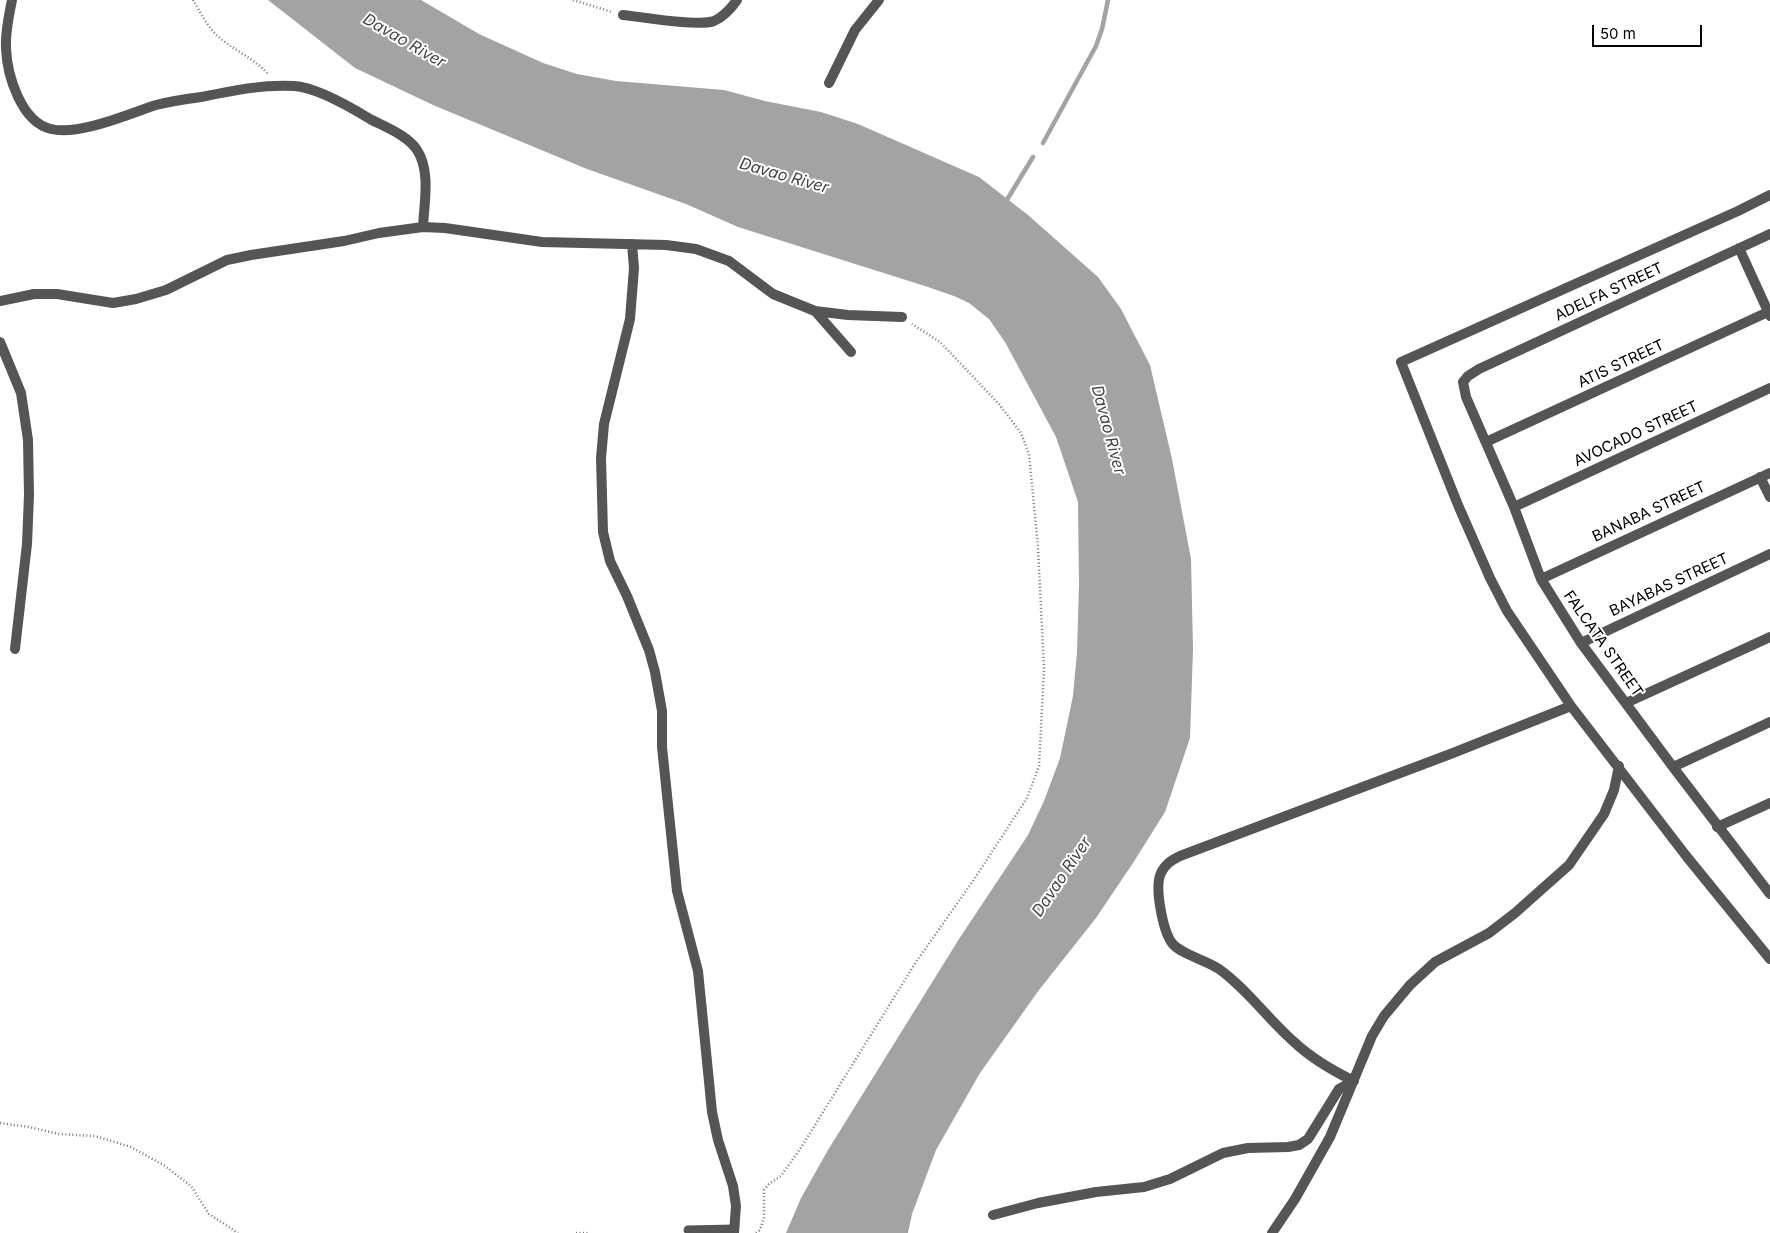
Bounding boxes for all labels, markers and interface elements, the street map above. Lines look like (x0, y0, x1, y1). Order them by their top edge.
water label: Davao River (359, 10, 449, 72)
scale bar (1595, 15, 1705, 47)
text: 50 m (1600, 24, 1636, 43)
water label: Davao River (737, 154, 831, 198)
street label: ADELFA STREET (1552, 259, 1666, 325)
street label: ATIS STREET (1575, 336, 1667, 392)
water label: Davao River (1087, 383, 1129, 477)
street label: AVOCADO STREET (1571, 397, 1701, 471)
street label: BANABA STREET (1590, 478, 1708, 546)
street label: BAYABAS STREET (1607, 550, 1731, 620)
street label: FALCATA STREET (1560, 588, 1646, 700)
water label: Davao River (1028, 834, 1096, 920)

